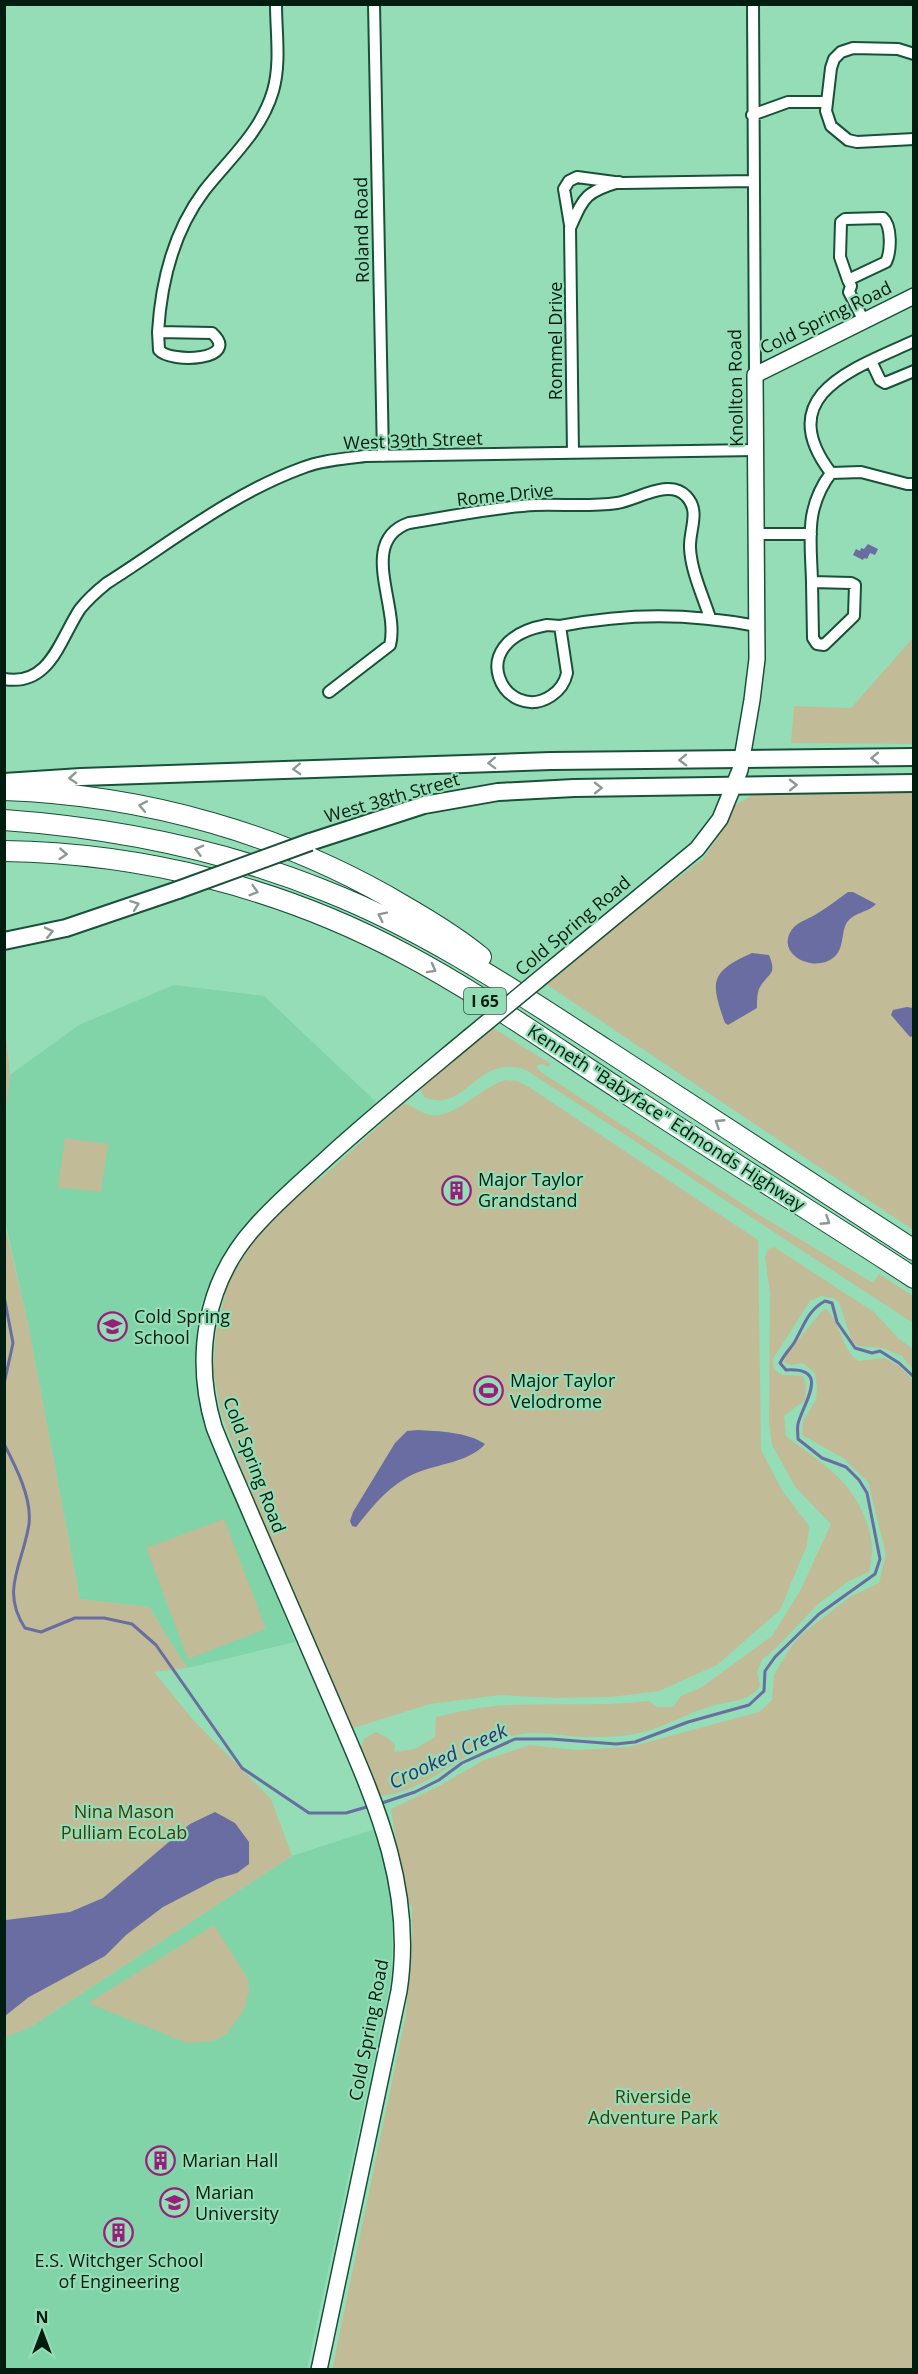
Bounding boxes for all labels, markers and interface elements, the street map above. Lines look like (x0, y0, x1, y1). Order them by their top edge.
street label: Roland Road (348, 177, 374, 283)
street label: Cold Spring Road (756, 275, 895, 359)
street label: Rommel Drive (543, 282, 567, 400)
street label: Knollton Road (722, 329, 748, 447)
street label: West 39th Street (343, 426, 483, 454)
street label: Rome Drive (455, 477, 555, 511)
one-way arrow (871, 751, 880, 764)
one-way arrow (678, 753, 687, 766)
one-way arrow (488, 757, 497, 769)
one-way arrow (293, 763, 302, 776)
street label: West 38th Street (321, 766, 462, 828)
one-way arrow (68, 771, 77, 784)
one-way arrow (789, 779, 798, 791)
one-way arrow (593, 781, 602, 794)
one-way arrow (139, 800, 149, 813)
one-way arrow (194, 845, 205, 857)
one-way arrow (58, 847, 67, 860)
street label: Cold Spring Road (510, 870, 635, 981)
one-way arrow (248, 884, 259, 896)
one-way arrow (129, 900, 140, 913)
one-way arrow (378, 911, 389, 923)
one-way arrow (43, 926, 53, 939)
one-way arrow (426, 962, 436, 973)
road number: I 65 (464, 988, 506, 1014)
street label: Kenneth "Babyface" Edmonds Highway (523, 1018, 811, 1217)
one-way arrow (715, 1118, 725, 1130)
place label: Major Taylor Grandstand (478, 1167, 584, 1212)
building icon: Major Taylor Grandstand (441, 1174, 473, 1206)
one-way arrow (820, 1214, 830, 1226)
place label: Cold Spring School (134, 1304, 230, 1349)
school or university icon: Cold Spring School (97, 1311, 129, 1343)
place label: Major Taylor Velodrome (510, 1368, 616, 1413)
sports icon: Major Taylor Velodrome (473, 1375, 505, 1407)
street label: Cold Spring Road (218, 1393, 292, 1536)
water label: Crooked Creek (384, 1716, 513, 1795)
park label: Nina Mason Pulliam EcoLab (61, 1799, 187, 1844)
street label: Cold Spring Road (343, 1957, 394, 2103)
park label: Riverside Adventure Park (588, 2084, 718, 2129)
building icon: Marian Hall (145, 2145, 177, 2177)
place label: Marian Hall (182, 2148, 278, 2172)
place label: Marian University (195, 2180, 280, 2225)
school or university icon: Marian University (158, 2187, 190, 2219)
building icon: E.S. Witchger School of Engineering (103, 2216, 135, 2248)
place label: E.S. Witchger School of Engineering (35, 2248, 203, 2293)
north arrow (12, 2302, 72, 2362)
text: N (35, 2306, 49, 2328)

